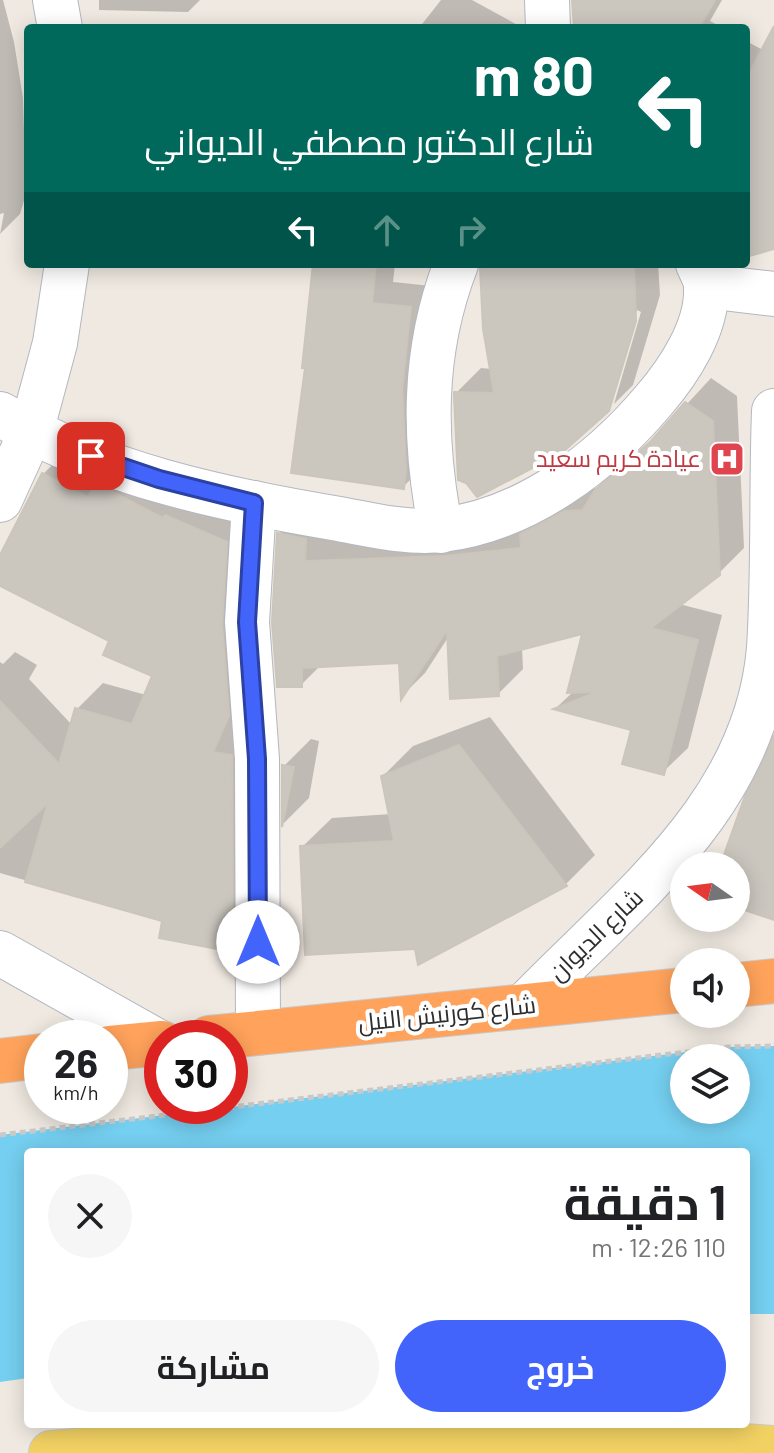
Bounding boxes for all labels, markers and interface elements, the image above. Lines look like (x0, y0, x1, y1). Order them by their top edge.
text: 80 m (474, 40, 594, 107)
icon: left (622, 56, 726, 160)
text: شارع الدكتور مصطفي الديواني (144, 119, 594, 162)
icon: left (281, 208, 325, 252)
icon: ahead (365, 208, 409, 252)
icon: right (449, 208, 493, 252)
pin (57, 422, 125, 490)
icon: arrive (69, 434, 113, 478)
hospital icon: عيادة كريم سعيد (708, 440, 746, 478)
place label: عيادة كريم سعيد (536, 443, 701, 475)
north arrow (670, 852, 750, 932)
map controls (670, 852, 750, 1124)
street label: شارع الديوان (542, 882, 650, 988)
position arrow (216, 900, 300, 984)
button: sound (670, 948, 750, 1028)
street label: شارع كورنيش النيل (357, 989, 537, 1039)
speed limit sign: 30 (144, 1020, 248, 1124)
text: 26 (54, 1038, 98, 1086)
button: layers (670, 1044, 750, 1124)
text: km/h (53, 1080, 99, 1104)
text: 1 دقيقة (564, 1172, 726, 1230)
button: close (48, 1174, 132, 1258)
text: 110 m · 12:26 (591, 1231, 726, 1262)
button: مشاركة (48, 1320, 379, 1412)
button: خروج (395, 1320, 726, 1412)

